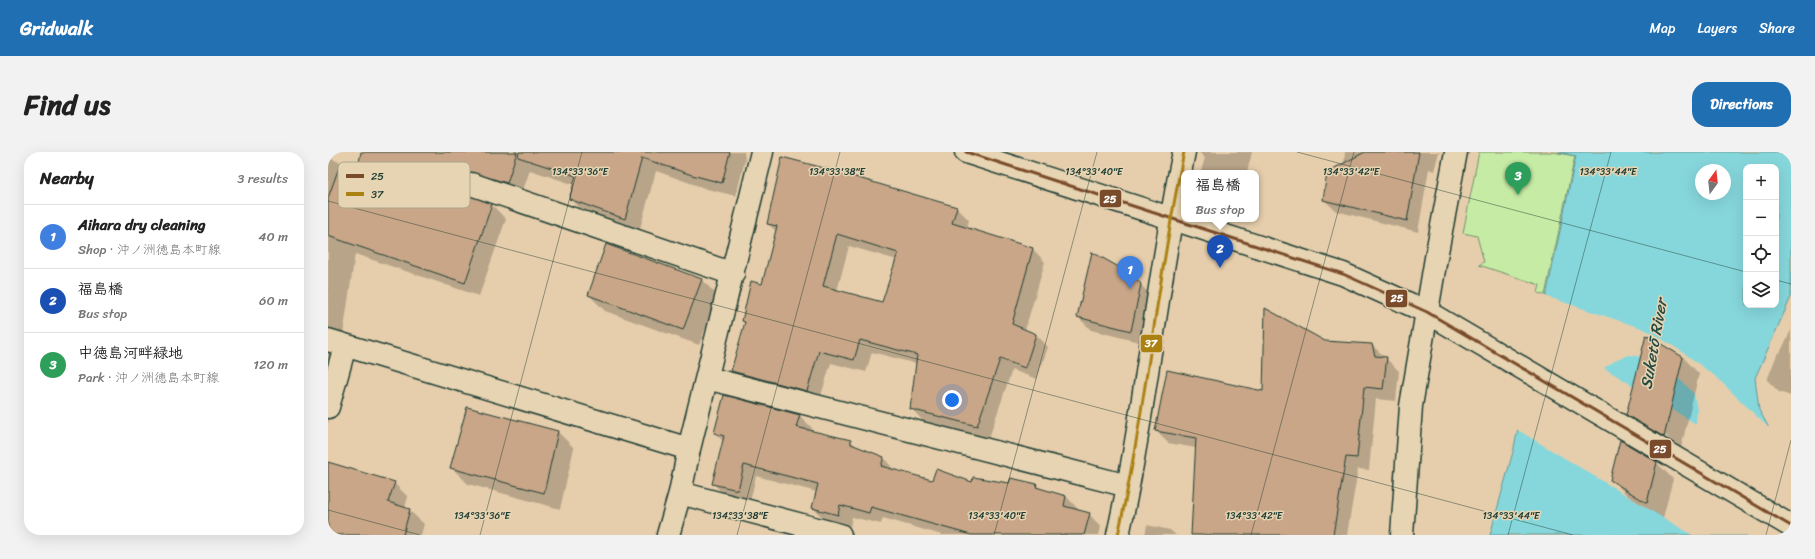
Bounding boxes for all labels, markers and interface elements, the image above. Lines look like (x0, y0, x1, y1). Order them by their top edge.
text: Gridwalk (20, 12, 93, 45)
text: Map (1650, 16, 1675, 41)
text: Layers (1697, 16, 1737, 41)
text: Share (1759, 16, 1795, 41)
text: Find us (24, 80, 111, 129)
button: Directions (1692, 82, 1791, 127)
legend (338, 162, 470, 208)
pin: 3 (1505, 162, 1531, 195)
text: Nearby (40, 163, 94, 193)
text: 134°33'36"E (552, 163, 609, 181)
text: 134°33'38"E (809, 163, 867, 181)
text: 134°33'40"E (1065, 163, 1124, 181)
text: 134°33'42"E (1323, 163, 1381, 181)
text: 134°33'44"E (1579, 163, 1638, 181)
north arrow (1695, 164, 1731, 200)
map controls (1743, 164, 1779, 308)
button: + (1743, 164, 1779, 200)
text: 3 results (237, 167, 288, 190)
text: 25 (371, 167, 384, 186)
popup (1181, 170, 1259, 222)
text: 福島橋 (1195, 172, 1240, 198)
text: 37 (371, 185, 384, 204)
line badge: 25 (1099, 189, 1122, 208)
text: 25 (1102, 190, 1117, 209)
text: Bus stop (1195, 198, 1245, 221)
button: − (1743, 200, 1779, 236)
text: Aihara dry cleaning (78, 212, 206, 238)
text: 1 (50, 225, 56, 248)
text: 40 m (258, 225, 288, 248)
pin: 2 (1207, 235, 1233, 268)
button: locate (1743, 236, 1779, 272)
text: Shop · 沖ノ洲徳島本町線 (78, 238, 221, 261)
pin: 1 (1117, 256, 1143, 289)
button: layers (1743, 272, 1779, 308)
text: 福島橋 (78, 276, 123, 302)
text: 2 (49, 289, 57, 312)
text: 60 m (259, 289, 288, 312)
line badge: 25 (1385, 289, 1408, 308)
text: 25 (1389, 289, 1404, 308)
water label: Suketō River (1631, 293, 1676, 391)
text: Bus stop (78, 302, 127, 325)
line badge: 37 (1140, 334, 1163, 353)
text: 37 (1144, 334, 1159, 353)
text: 中徳島河畔緑地 (78, 340, 183, 366)
text: 3 (49, 353, 57, 376)
text: 120 m (253, 353, 288, 376)
text: Park · 沖ノ洲徳島本町線 (78, 366, 219, 389)
your location (942, 390, 962, 410)
line badge: 25 (1649, 439, 1672, 459)
text: 25 (1652, 440, 1667, 459)
text: 134°33'36"E (454, 507, 511, 525)
text: 134°33'38"E (712, 507, 770, 525)
text: 134°33'40"E (968, 507, 1027, 525)
text: 134°33'42"E (1226, 507, 1284, 525)
text: 134°33'44"E (1482, 507, 1541, 525)

